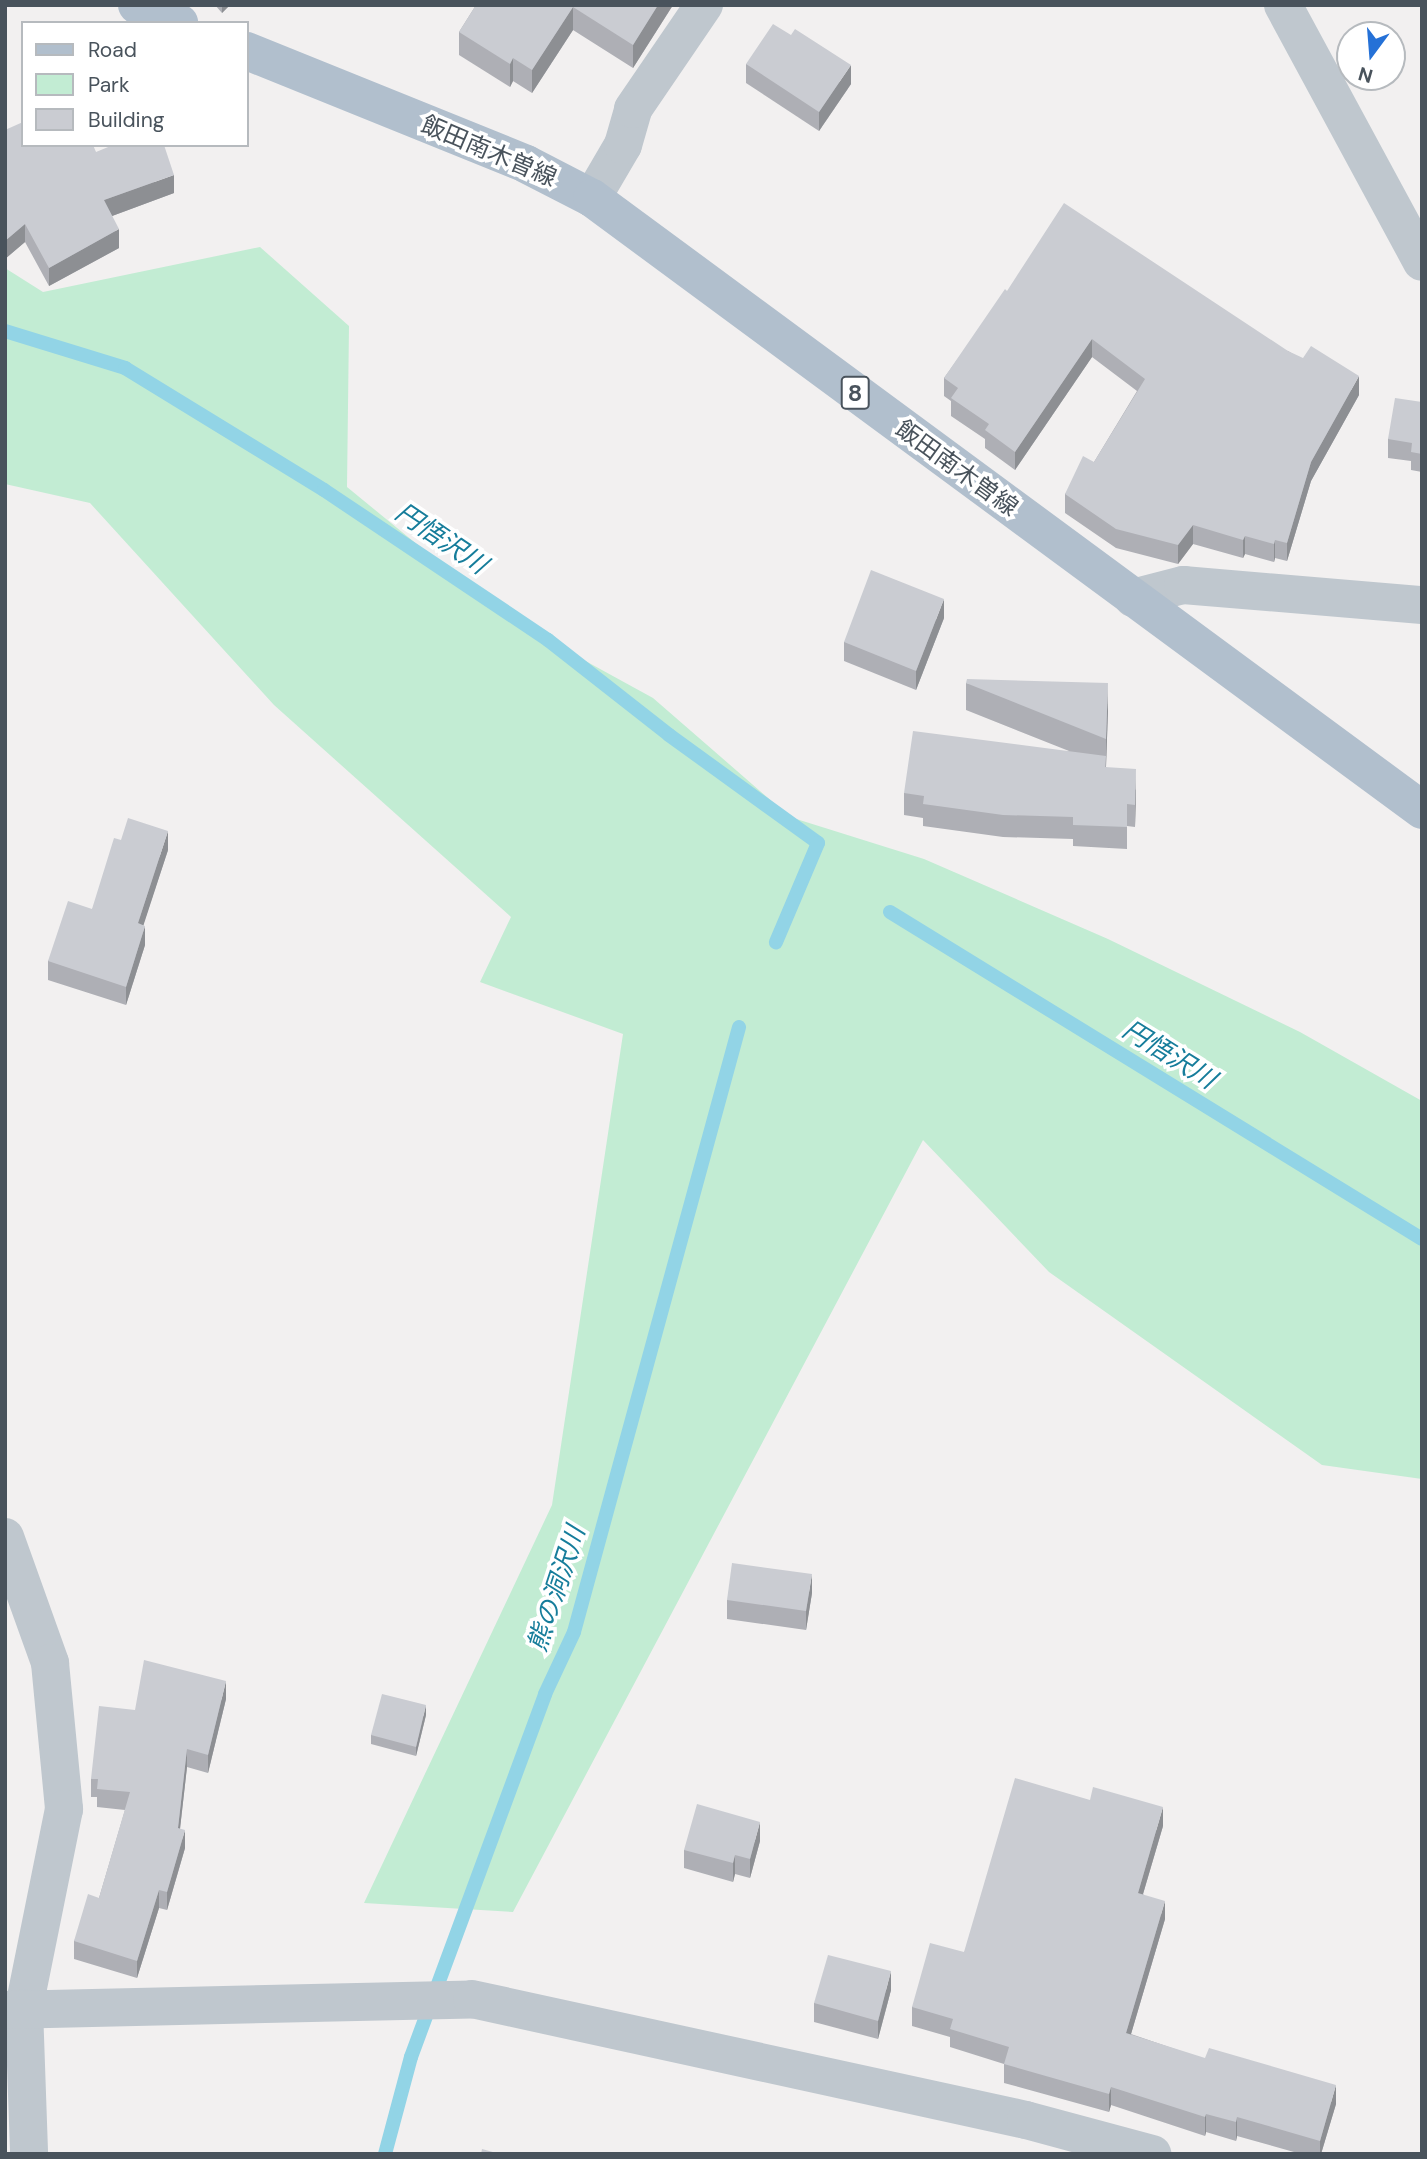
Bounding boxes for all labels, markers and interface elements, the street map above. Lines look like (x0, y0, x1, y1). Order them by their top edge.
legend (21, 21, 248, 147)
north arrow (1336, 21, 1406, 91)
text: Road (88, 36, 137, 64)
text: N (1356, 61, 1376, 89)
text: Park (88, 71, 129, 99)
text: Building (88, 106, 164, 134)
street label: 飯田南木曽線 (417, 110, 561, 192)
road number: 8 (839, 374, 871, 412)
street label: 飯田南木曽線 (890, 414, 1024, 522)
water label: 円悟沢川 (389, 497, 493, 581)
water label: 円悟沢川 (1117, 1014, 1221, 1096)
water label: 熊の洞沢川 (522, 1522, 592, 1656)

